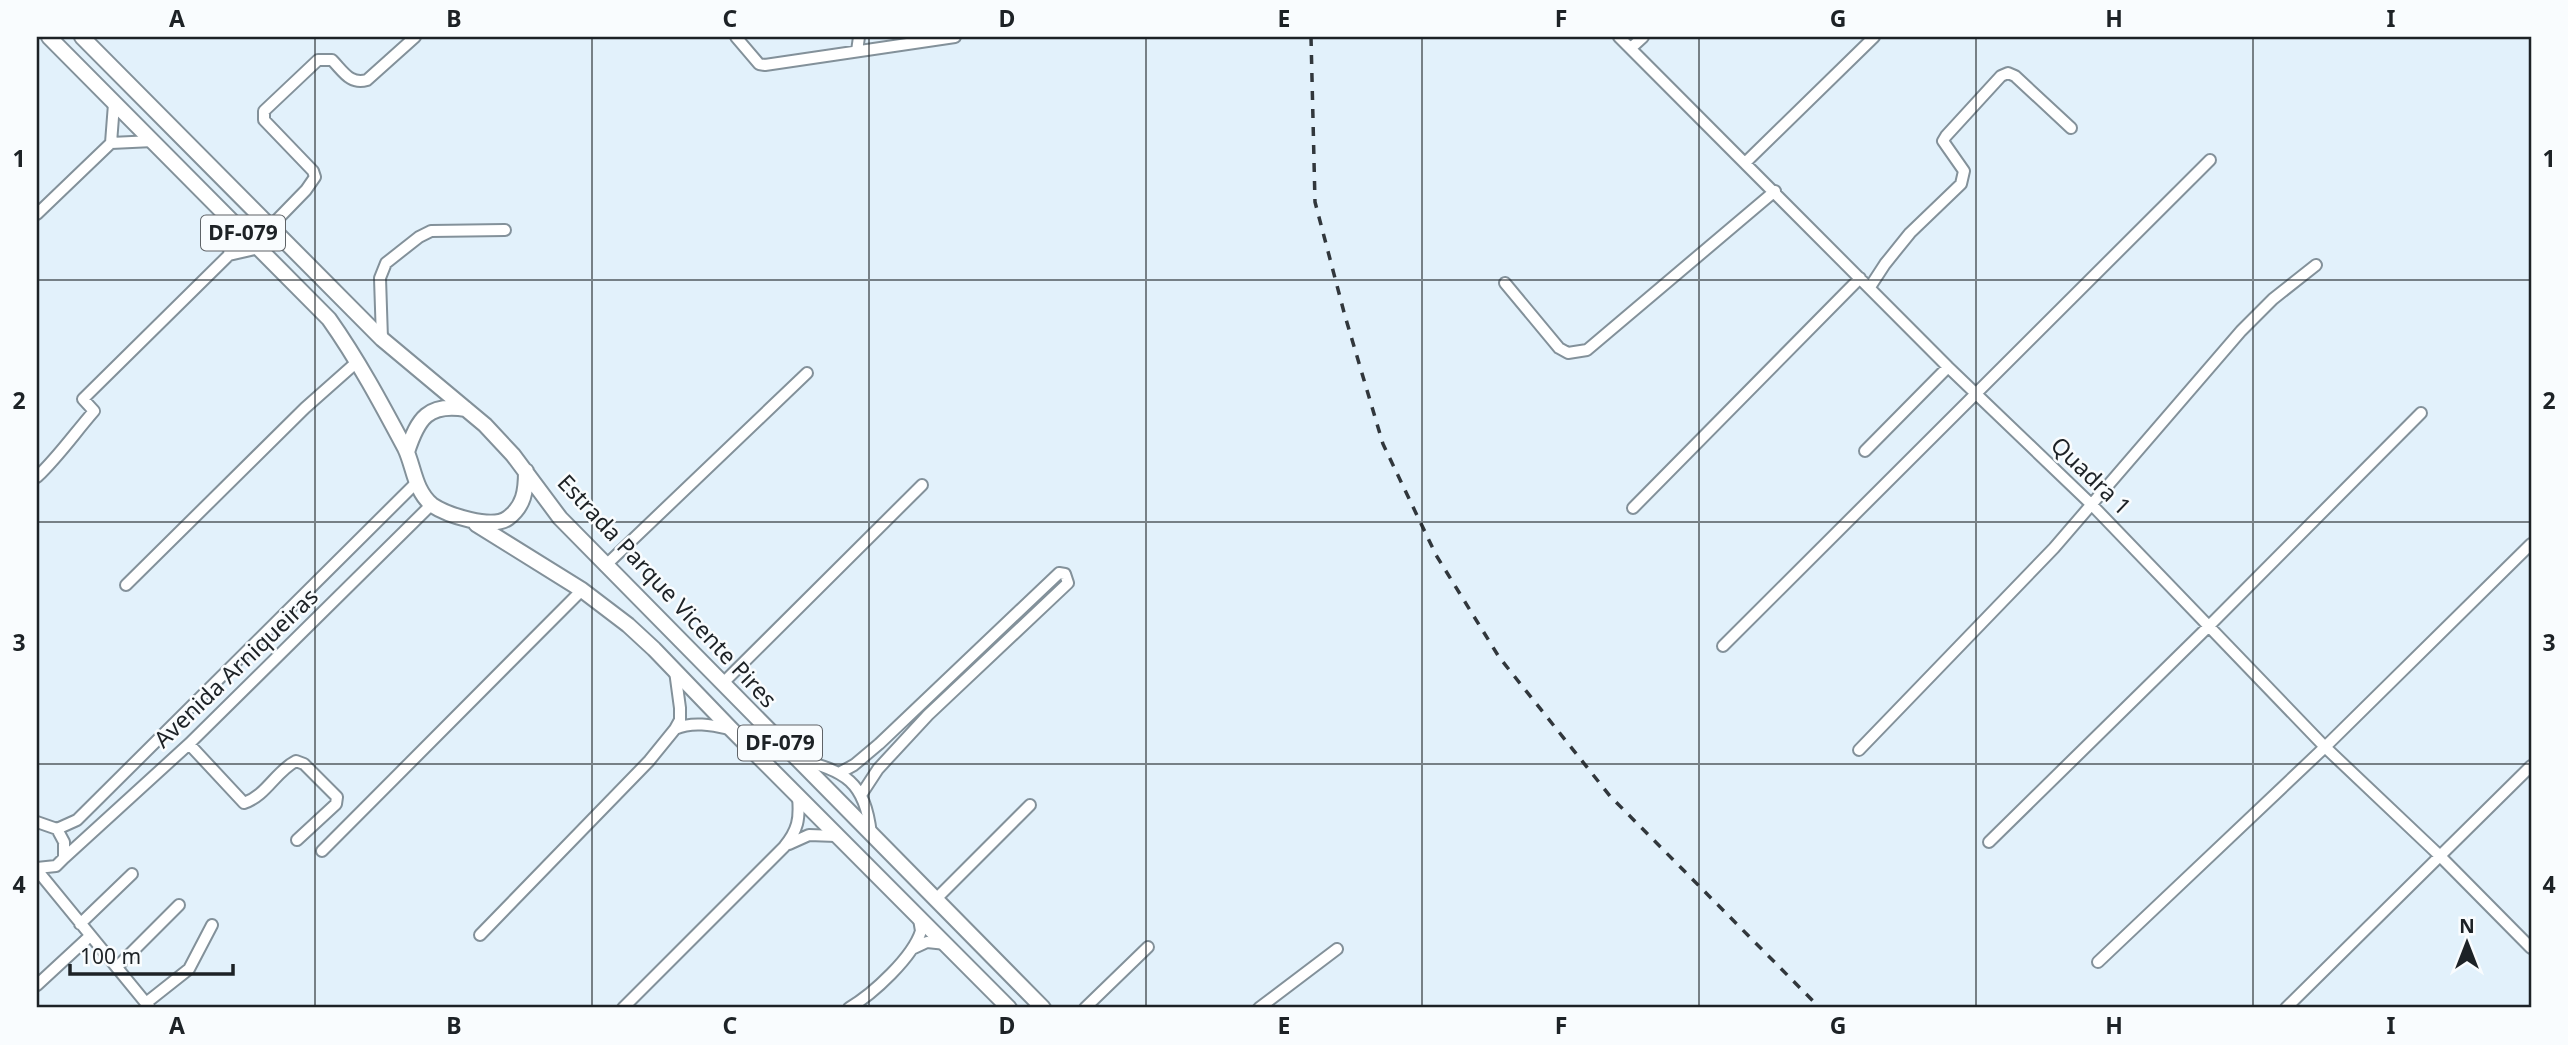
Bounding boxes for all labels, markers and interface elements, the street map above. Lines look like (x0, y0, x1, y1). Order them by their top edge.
text: A (169, 2, 185, 34)
text: B (446, 2, 462, 34)
text: C (723, 2, 738, 34)
text: D (999, 2, 1015, 34)
text: E (1278, 2, 1290, 34)
text: F (1555, 2, 1567, 34)
text: G (1830, 2, 1846, 34)
text: H (2105, 2, 2123, 34)
text: I (2387, 2, 2396, 34)
text: 1 (12, 142, 26, 174)
text: 1 (2542, 142, 2556, 174)
road number: DF-079 (201, 216, 285, 250)
text: 2 (12, 384, 26, 416)
text: 2 (2542, 384, 2556, 416)
street label: Quadra 1 (2045, 429, 2139, 522)
street label: Estrada Parque Vicente Pires (551, 467, 785, 714)
street label: Avenida Arniqueiras (146, 580, 325, 754)
text: 3 (12, 626, 26, 658)
text: 3 (2542, 626, 2556, 658)
road number: DF-079 (738, 726, 822, 760)
text: 4 (12, 868, 26, 900)
text: 4 (2542, 868, 2556, 900)
north arrow (2432, 908, 2502, 978)
text: N (2459, 913, 2475, 939)
scale bar (70, 933, 233, 977)
text: 100 m (80, 942, 141, 970)
text: A (169, 1009, 185, 1041)
text: B (446, 1009, 462, 1041)
text: C (723, 1009, 738, 1041)
text: D (999, 1009, 1015, 1041)
text: E (1278, 1009, 1290, 1041)
text: F (1555, 1009, 1567, 1041)
text: G (1830, 1009, 1846, 1041)
text: H (2105, 1009, 2123, 1041)
text: I (2387, 1009, 2396, 1041)

